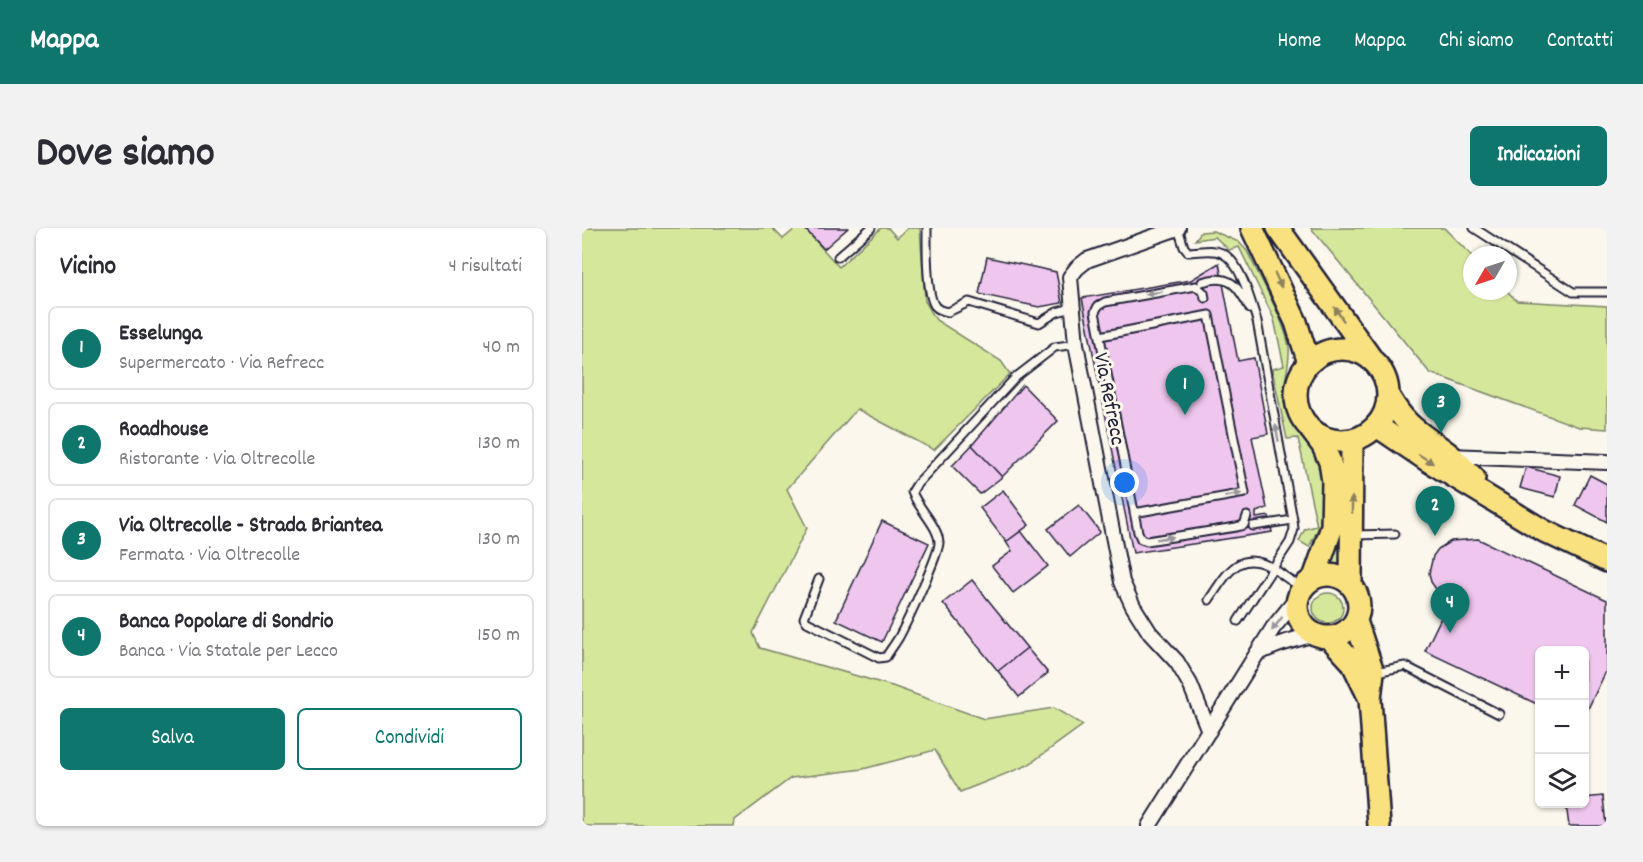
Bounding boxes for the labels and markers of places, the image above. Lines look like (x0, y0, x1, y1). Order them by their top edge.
pin: 1 (1166, 366, 1204, 415)
pin: 3 (1422, 384, 1460, 433)
pin: 2 (1416, 486, 1454, 536)
pin: 4 (1430, 584, 1470, 633)

